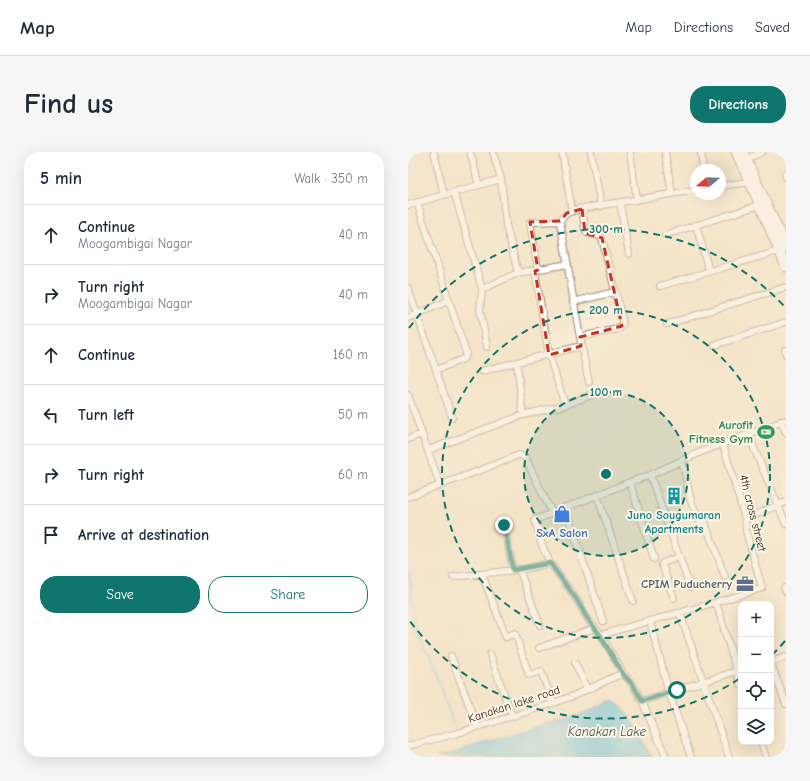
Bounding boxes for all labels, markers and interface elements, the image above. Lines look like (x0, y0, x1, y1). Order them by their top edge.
text: Map (20, 17, 55, 39)
text: Map (625, 19, 652, 36)
text: Directions (674, 19, 733, 36)
text: Saved (755, 19, 790, 36)
button: Directions (690, 86, 786, 123)
text: Find us (24, 88, 113, 120)
north arrow (690, 164, 726, 200)
text: 5 min (40, 169, 82, 188)
text: Walk · 350 m (294, 171, 368, 186)
text: Continue (78, 218, 135, 236)
text: 300 m (589, 222, 623, 236)
icon: ahead (40, 224, 62, 246)
text: 40 m (339, 227, 368, 242)
text: Moogambigai Nagar (78, 236, 192, 251)
text: Turn right (78, 278, 144, 296)
icon: right (40, 284, 62, 306)
text: 40 m (339, 287, 368, 302)
text: Moogambigai Nagar (78, 296, 192, 311)
text: 200 m (589, 303, 623, 317)
icon: ahead (40, 344, 62, 366)
text: Continue (78, 346, 135, 364)
text: 160 m (333, 347, 368, 362)
text: 100 m (590, 385, 622, 399)
icon: left (40, 404, 62, 426)
text: Turn left (78, 406, 134, 424)
text: 50 m (338, 407, 368, 422)
place label: Aurofit Fitness Gym (689, 418, 754, 446)
sports icon: Aurofit Fitness Gym (756, 422, 776, 442)
icon: right (40, 464, 62, 486)
text: Turn right (78, 466, 144, 484)
text: 60 m (338, 467, 368, 482)
centre of rings (599, 467, 613, 481)
street label: 4th cross street (737, 473, 769, 553)
building icon: Juno Sougumaran Apartments (664, 486, 684, 506)
shop icon: SxA Salon (552, 504, 572, 524)
place label: Juno Sougumaran Apartments (627, 508, 721, 536)
route end (495, 516, 513, 534)
icon: arrive (40, 524, 62, 546)
text: Arrive at destination (78, 526, 209, 544)
place label: SxA Salon (536, 526, 588, 540)
office icon: CPIM Puducherry (735, 574, 755, 594)
button: Save (40, 576, 200, 613)
button: Share (208, 576, 368, 613)
place label: CPIM Puducherry (641, 577, 732, 591)
map controls (738, 601, 774, 745)
button: + (738, 601, 774, 637)
button: − (738, 637, 774, 673)
button: locate (738, 673, 774, 709)
route start (668, 681, 686, 699)
street label: Kanakan lake road (466, 683, 562, 725)
button: layers (738, 709, 774, 745)
water label: Kanakan Lake (568, 724, 647, 739)

